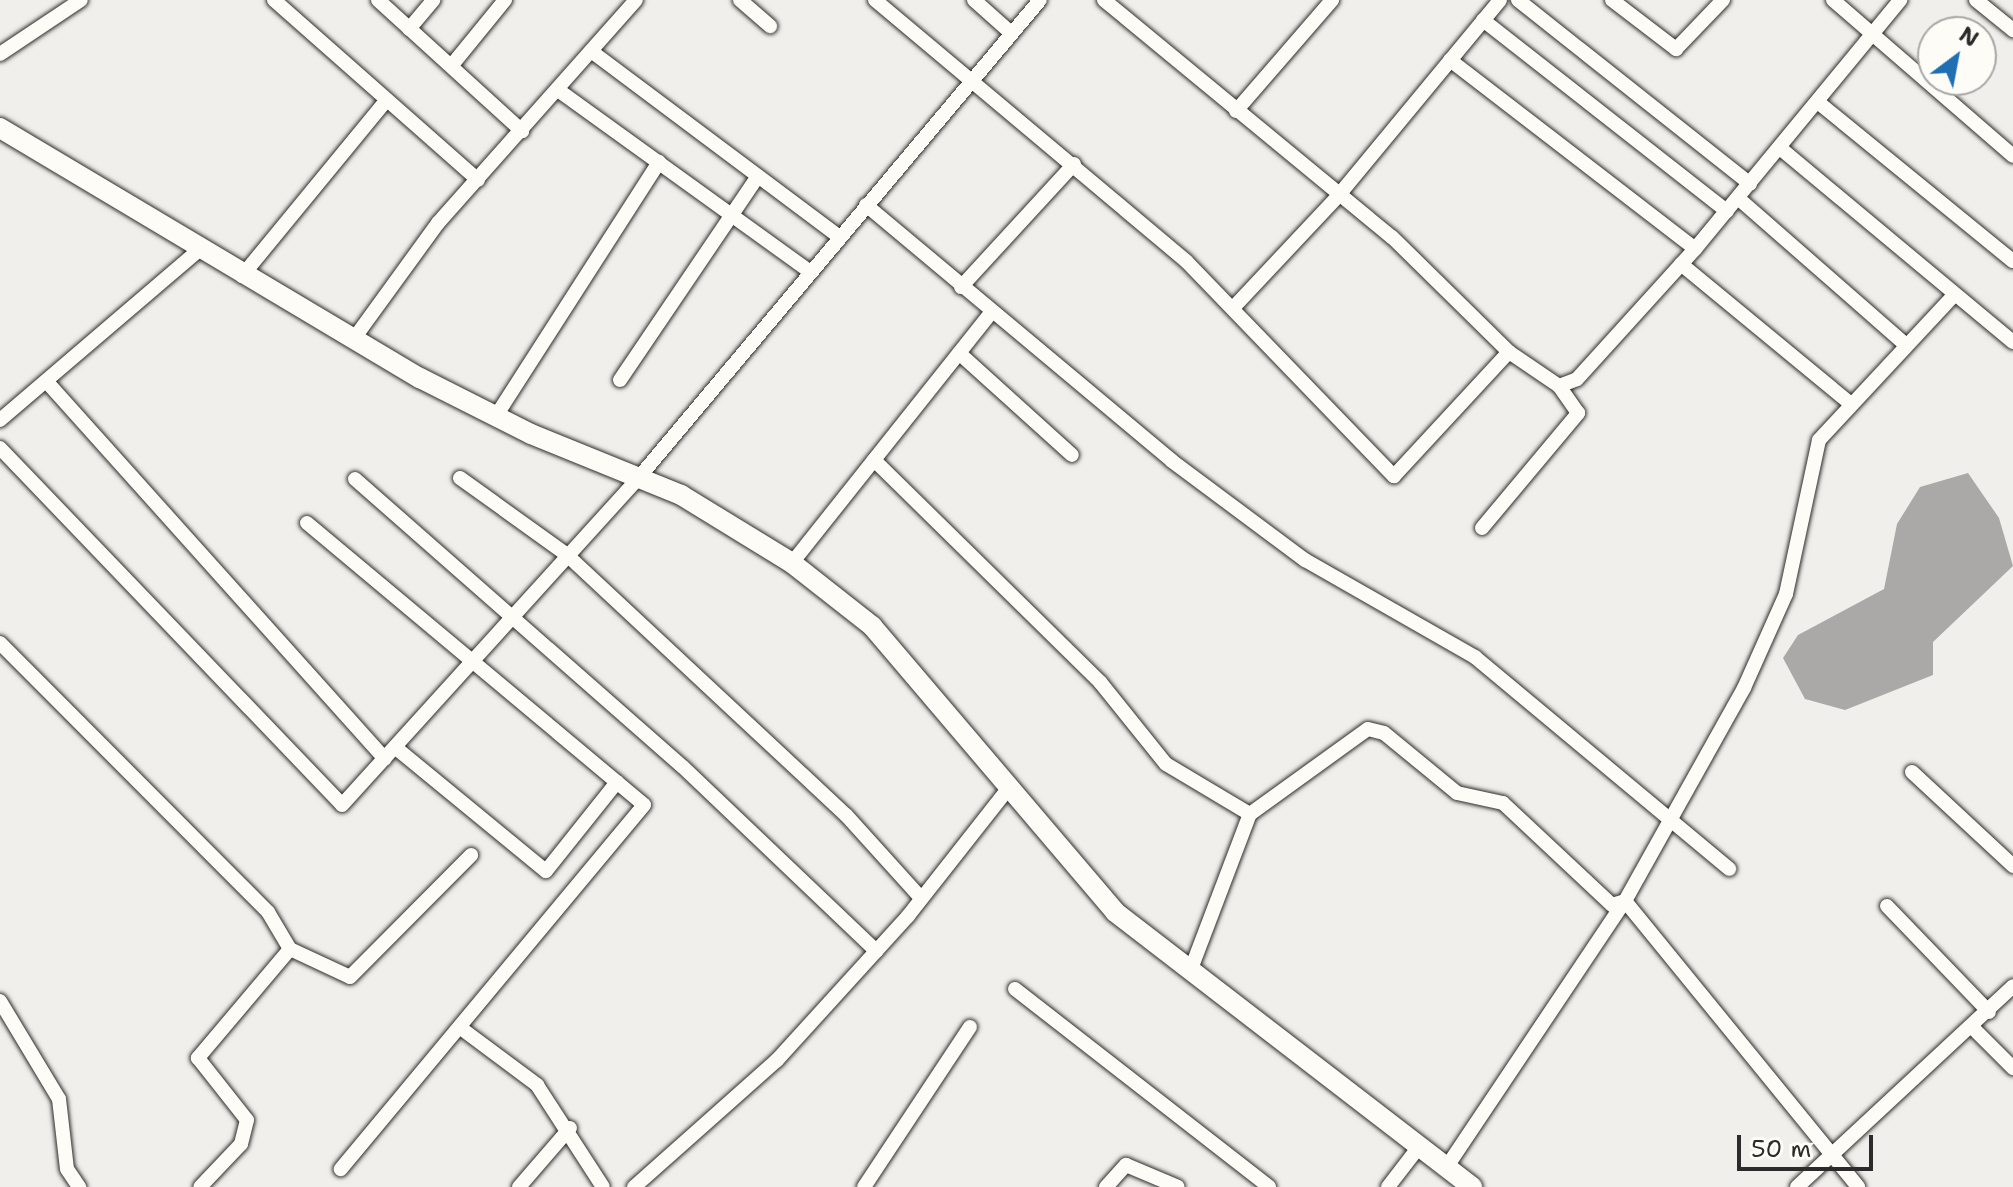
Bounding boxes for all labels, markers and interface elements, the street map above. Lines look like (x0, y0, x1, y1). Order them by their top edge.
north arrow (1917, 16, 1997, 96)
text: N (1954, 20, 1984, 54)
scale bar (1741, 1119, 1877, 1169)
text: 50 m (1751, 1133, 1811, 1165)

